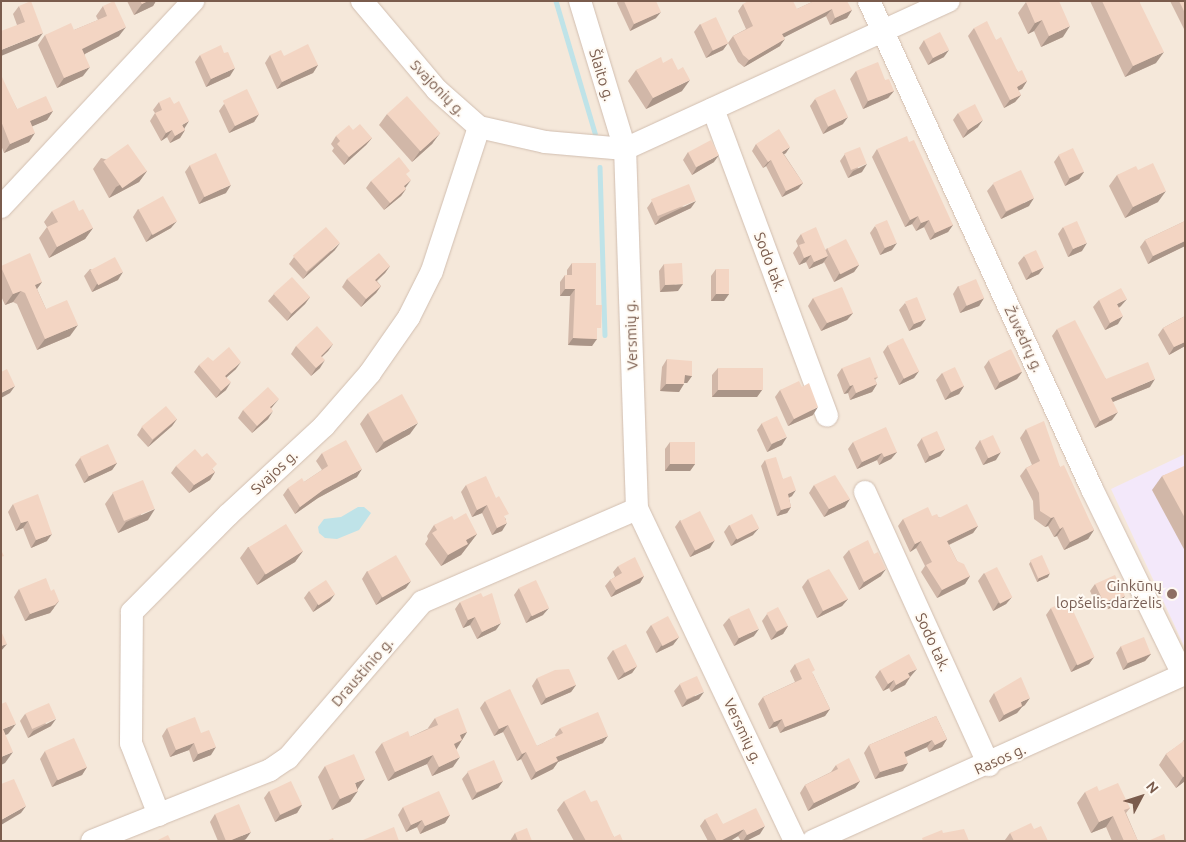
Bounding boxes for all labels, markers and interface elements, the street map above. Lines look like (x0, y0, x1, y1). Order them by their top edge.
street label: Šlaito g. (586, 47, 618, 103)
street label: Svajonių g. (407, 56, 469, 120)
street label: Sodo tak. (750, 230, 790, 294)
street label: Versmių g. (621, 300, 641, 370)
street label: Žuvėdrų g. (1001, 303, 1047, 375)
street label: Svajos g. (247, 446, 301, 498)
place label: Ginkūnų lopšelis-darželis (1056, 576, 1162, 611)
marker: Ginkūnų lopšelis-darželis (1166, 588, 1178, 600)
street label: Sodo tak. (912, 610, 954, 674)
street label: Draustinio g. (327, 634, 397, 710)
street label: Versmių g. (720, 695, 766, 767)
street label: Rasos g. (971, 740, 1029, 778)
north arrow (1116, 772, 1166, 822)
text: N (1143, 778, 1162, 796)

